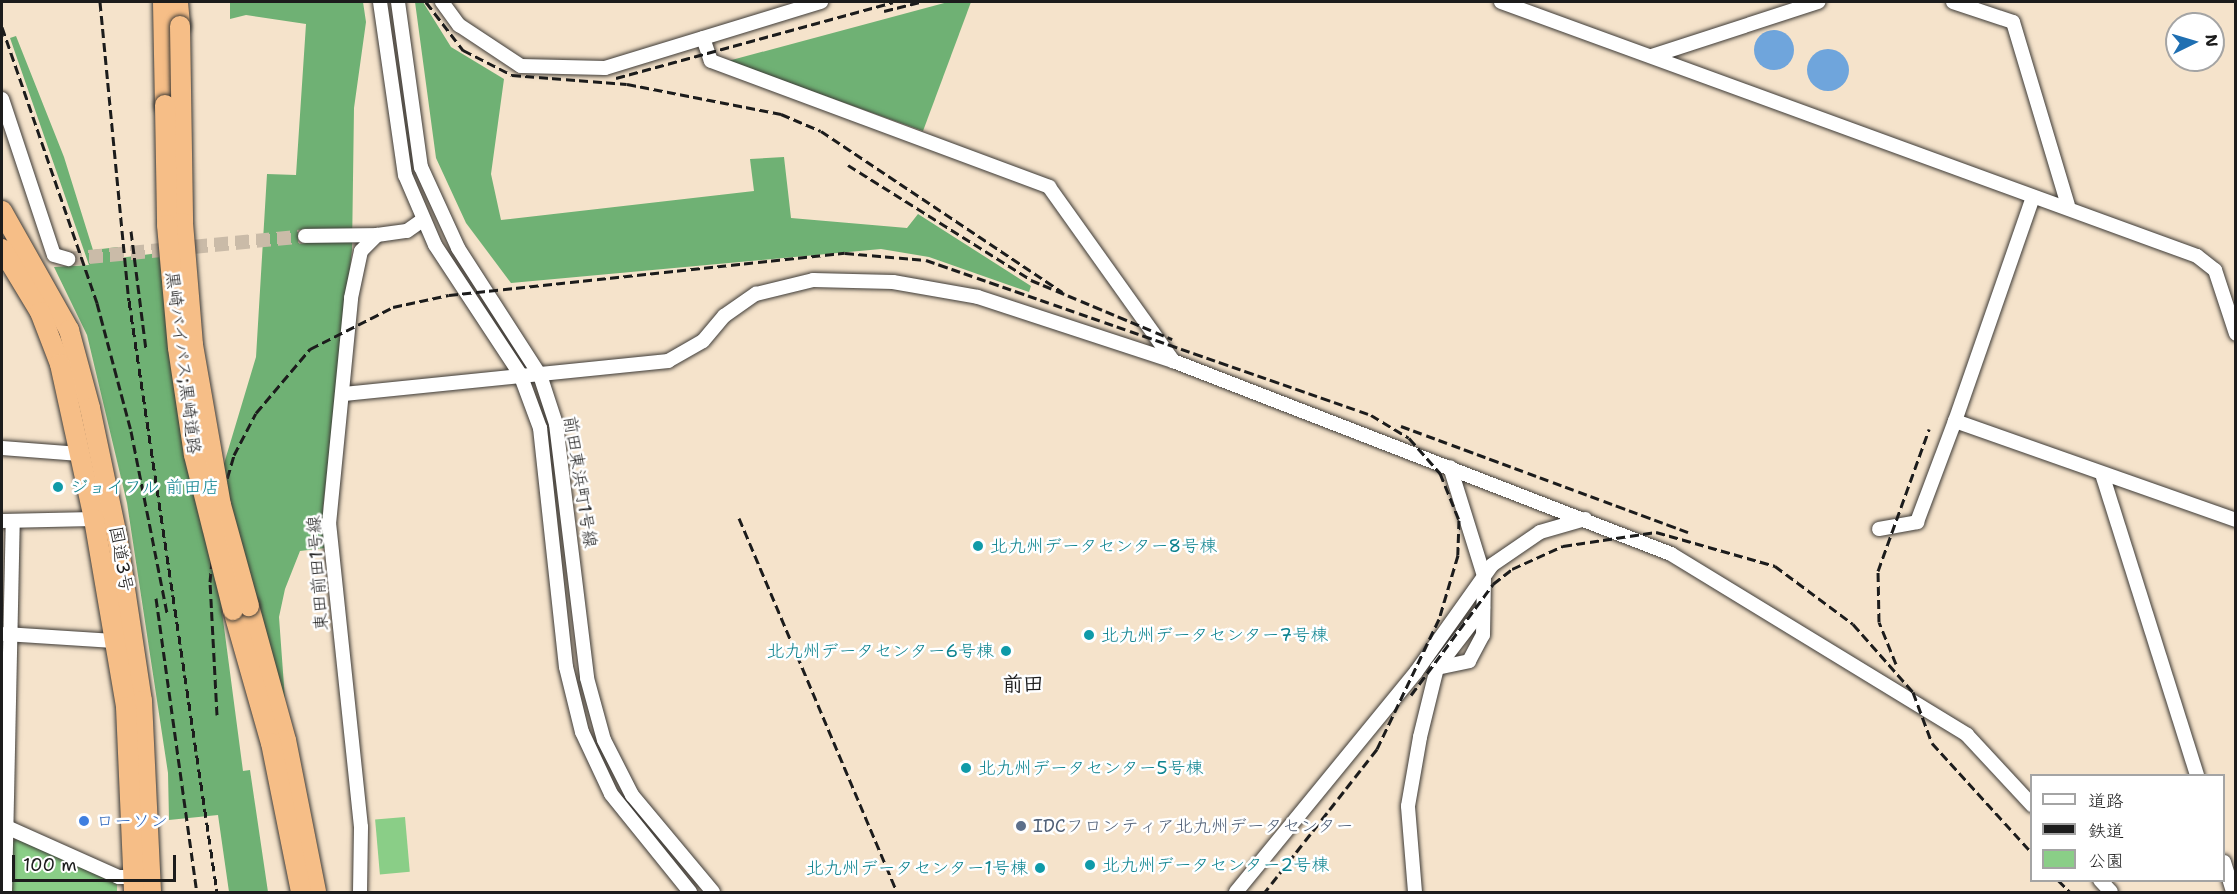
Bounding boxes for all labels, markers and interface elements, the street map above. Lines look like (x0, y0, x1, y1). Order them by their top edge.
north arrow (2165, 12, 2225, 72)
text: N (2200, 33, 2222, 48)
street label: 黒崎バイパス;黒崎道路 (161, 270, 205, 456)
street label: 前田東浜町1号線 (559, 414, 601, 550)
place label: ジョイフル 前田店 (70, 476, 220, 498)
marker: ジョイフル 前田店 (51, 480, 65, 494)
street label: 東田前田1号線 (303, 515, 333, 631)
street label: 国道3号 (105, 524, 137, 594)
place label: 北九州データセンター8号棟 (990, 535, 1218, 557)
marker: 北九州データセンター8号棟 (971, 539, 985, 553)
place label: 北九州データセンター7号棟 (1101, 624, 1329, 646)
marker: 北九州データセンター7号棟 (1082, 628, 1096, 642)
place label: 北九州データセンター6号棟 (766, 640, 994, 662)
marker: 北九州データセンター6号棟 (999, 644, 1013, 658)
district label: 前田 (1002, 671, 1044, 697)
place label: 北九州データセンター5号棟 (978, 757, 1205, 779)
marker: 北九州データセンター5号棟 (959, 761, 973, 775)
legend (2030, 774, 2225, 882)
text: 道路 (2088, 789, 2124, 813)
place label: ローソン (96, 810, 168, 832)
marker: ローソン (77, 814, 91, 828)
place label: IDCフロンティア北九州データセンター (1033, 815, 1354, 837)
marker: IDCフロンティア北九州データセンター (1014, 819, 1028, 833)
text: 鉄道 (2088, 819, 2124, 843)
scale bar (15, 843, 178, 881)
text: 公園 (2088, 849, 2124, 873)
text: 100 m (23, 853, 77, 877)
place label: 北九州データセンター2号棟 (1102, 854, 1330, 876)
place label: 北九州データセンター1号棟 (805, 857, 1028, 879)
marker: 北九州データセンター2号棟 (1083, 858, 1097, 872)
marker: 北九州データセンター1号棟 (1033, 861, 1047, 875)

